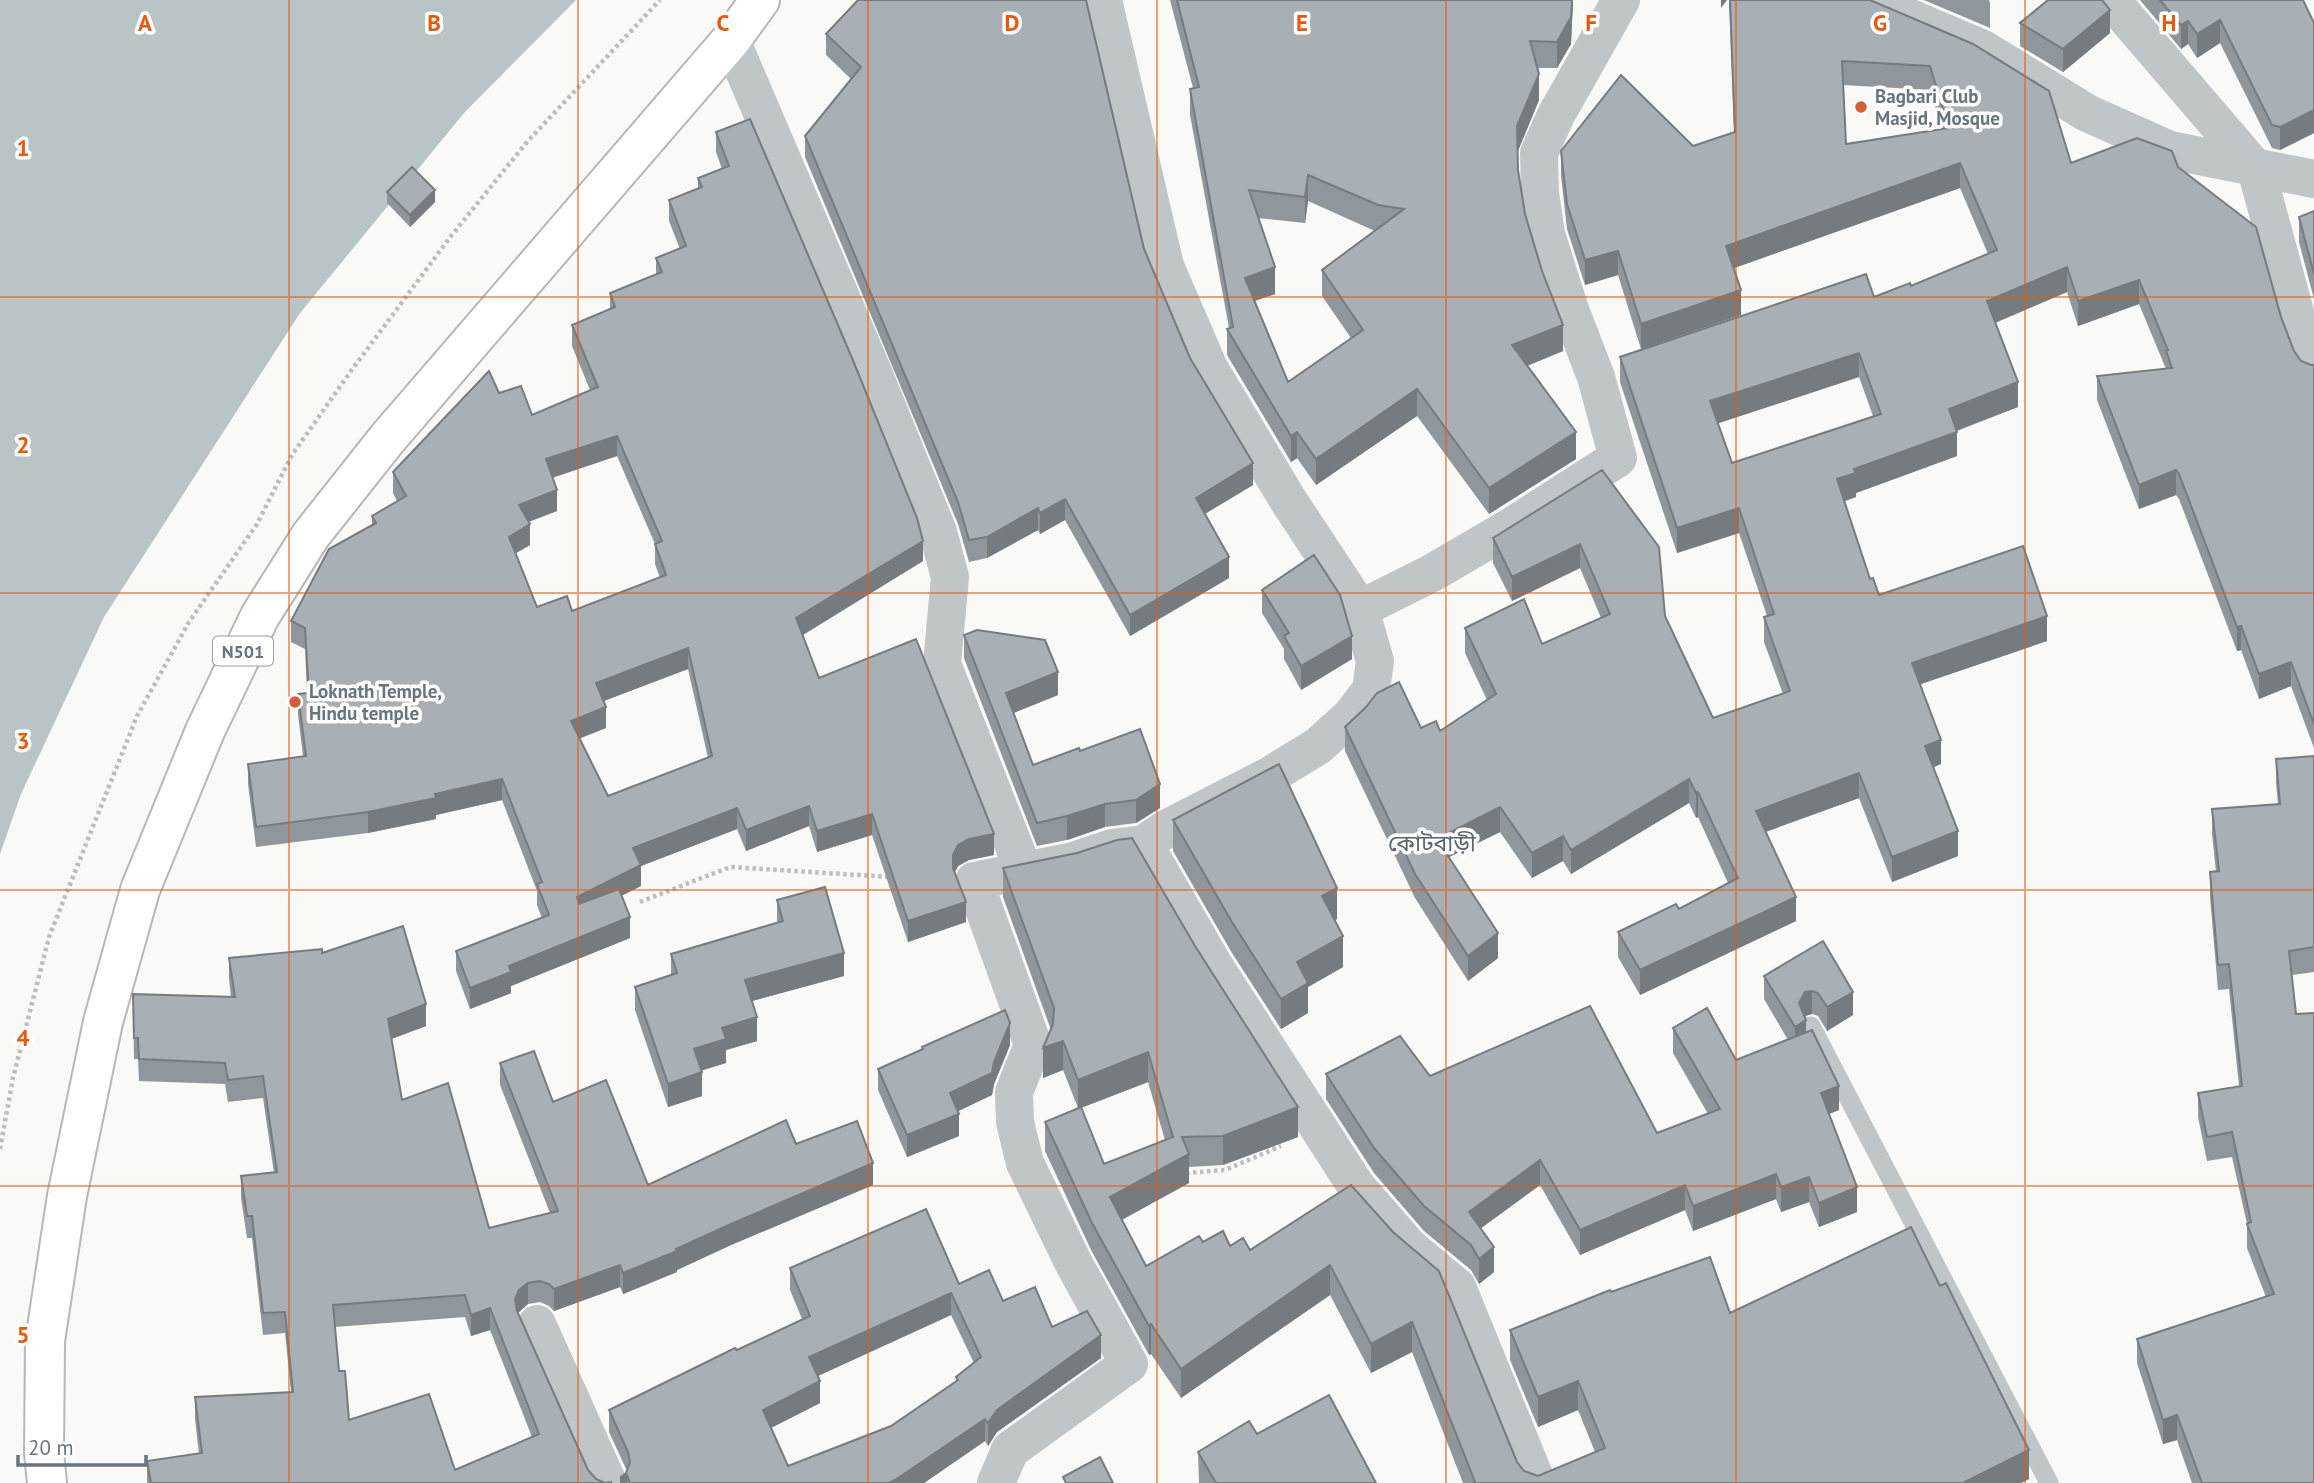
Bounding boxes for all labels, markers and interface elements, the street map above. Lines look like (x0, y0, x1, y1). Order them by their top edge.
text: A (138, 8, 152, 37)
text: B (427, 8, 441, 37)
text: C (717, 8, 730, 37)
text: D (1005, 8, 1019, 37)
text: E (1296, 8, 1308, 37)
text: F (1585, 8, 1597, 37)
text: G (1873, 8, 1887, 37)
text: H (2162, 8, 2176, 37)
place label: Bagbari Club Masjid, Mosque (1875, 84, 2000, 130)
marker: Bagbari Club Masjid, Mosque (1853, 99, 1869, 115)
text: 1 (16, 133, 30, 162)
text: 2 (16, 430, 30, 459)
road number: N501 (213, 636, 273, 666)
place label: Loknath Temple, Hindu temple (309, 679, 442, 725)
marker: Loknath Temple, Hindu temple (287, 694, 303, 710)
text: 3 (16, 726, 30, 755)
district label: কোটবাড়ী (1388, 828, 1477, 857)
text: 4 (16, 1023, 30, 1052)
text: 5 (16, 1320, 30, 1349)
scale bar (18, 1424, 145, 1468)
text: 20 m (28, 1434, 74, 1461)

